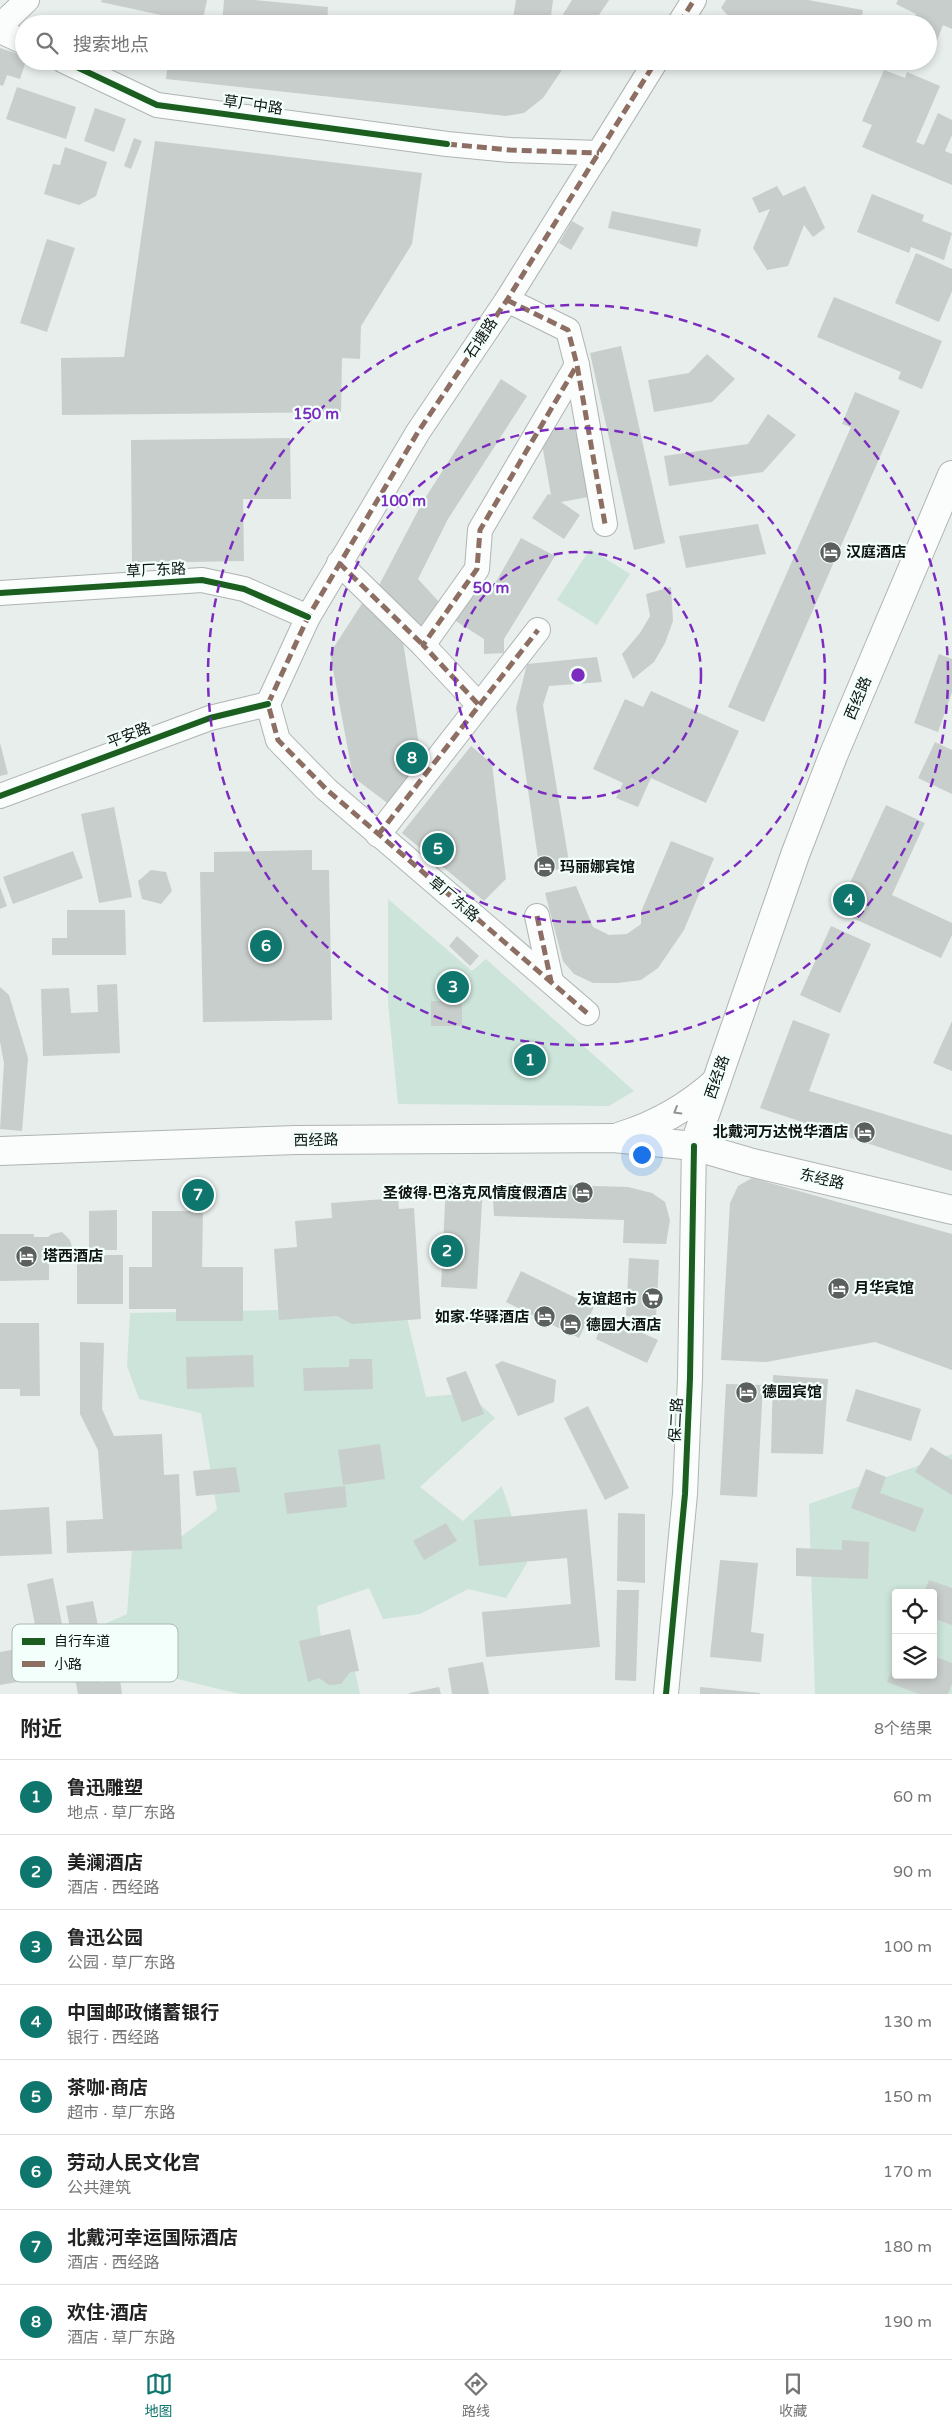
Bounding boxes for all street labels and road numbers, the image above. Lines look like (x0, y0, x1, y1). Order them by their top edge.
street label: 草厂中路 (222, 92, 284, 118)
street label: 石塘路 (461, 314, 501, 362)
street label: 草厂东路 (126, 559, 186, 581)
street label: 西经路 (841, 674, 875, 722)
street label: 平安路 (105, 719, 153, 751)
street label: 草厂东路 (425, 873, 483, 925)
street label: 西经路 (701, 1053, 733, 1101)
street label: 西经路 (293, 1131, 339, 1149)
street label: 东经路 (798, 1165, 846, 1193)
street label: 保二路 (666, 1397, 686, 1443)

